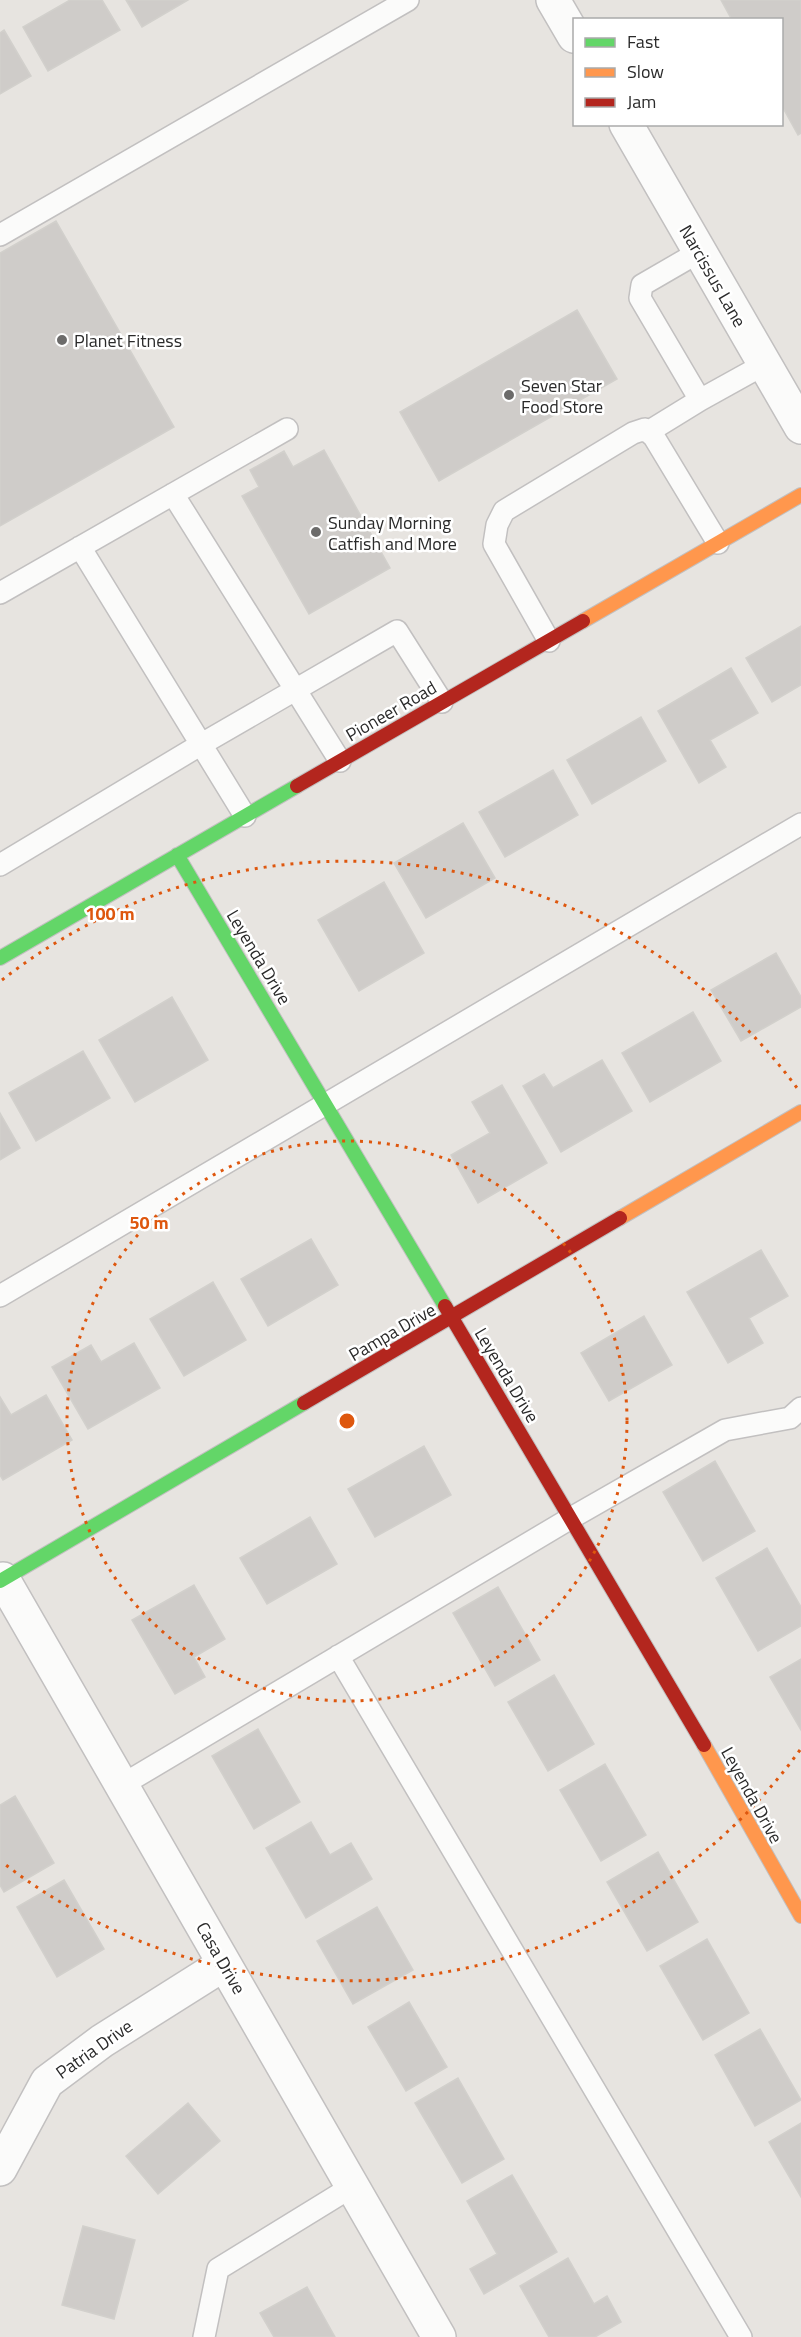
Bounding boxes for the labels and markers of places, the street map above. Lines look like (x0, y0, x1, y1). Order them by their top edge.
place label: Planet Fitness (74, 327, 182, 354)
marker: Planet Fitness (55, 333, 69, 347)
place label: Seven Star Food Store (521, 372, 603, 420)
marker: Seven Star Food Store (502, 388, 516, 402)
place label: Sunday Morning Catfish and More (328, 509, 457, 557)
marker: Sunday Morning Catfish and More (309, 525, 323, 539)
centre of rings (337, 1411, 357, 1431)

